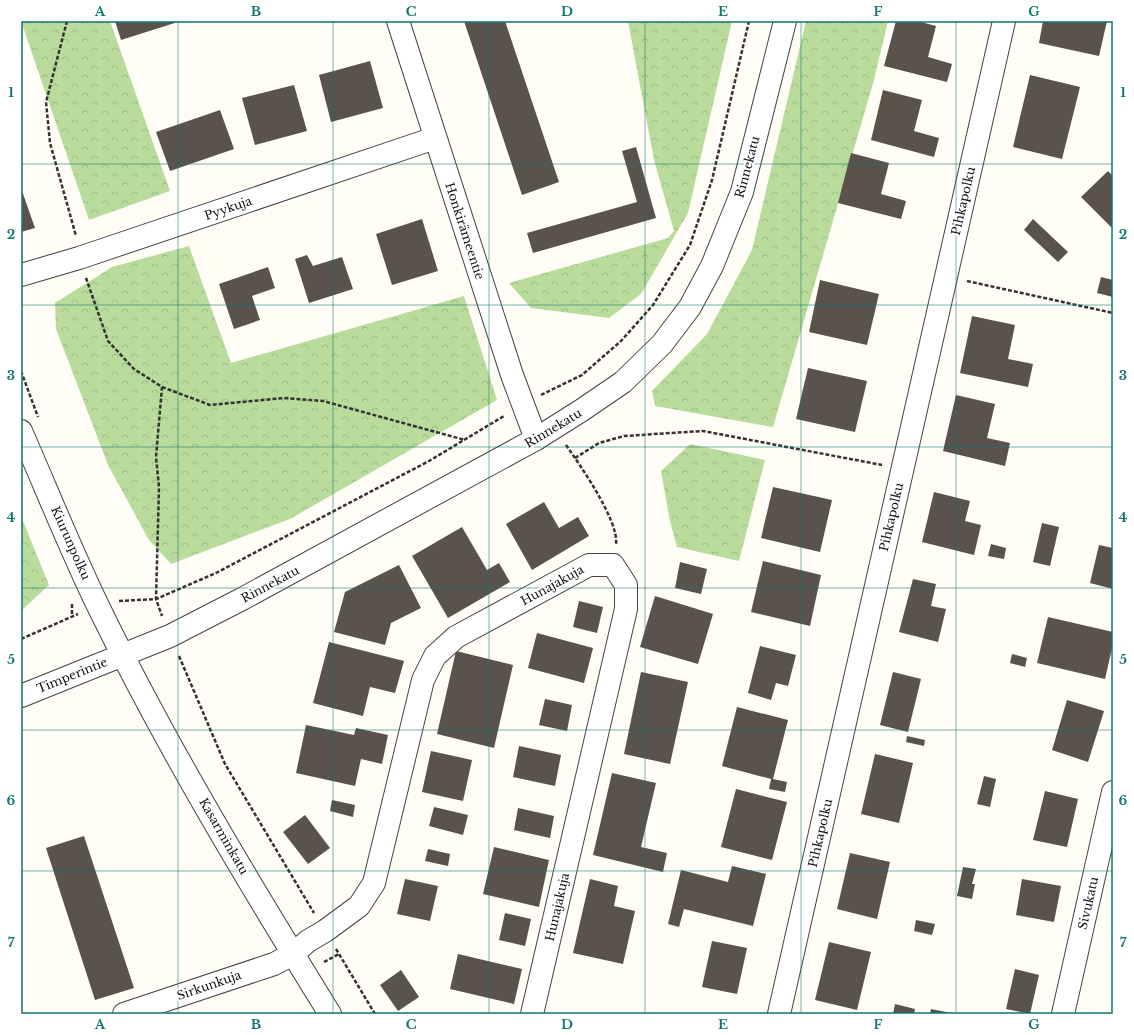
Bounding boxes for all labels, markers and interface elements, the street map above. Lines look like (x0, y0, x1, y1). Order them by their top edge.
text: A (94, 3, 106, 20)
text: B (251, 3, 261, 20)
text: C (406, 3, 417, 20)
text: D (561, 3, 573, 20)
text: E (718, 3, 728, 20)
text: F (874, 3, 883, 20)
text: G (1028, 3, 1040, 20)
text: 1 (8, 84, 14, 101)
text: 1 (1120, 84, 1126, 101)
street label: Rinnekatu (732, 134, 762, 200)
street label: Pihkapolku (948, 165, 978, 237)
street label: Honkirämeentie (442, 181, 488, 282)
street label: Pyykuja (202, 193, 254, 223)
text: 2 (7, 226, 15, 243)
text: 2 (1119, 226, 1127, 243)
text: 3 (7, 367, 15, 384)
text: 3 (1119, 367, 1127, 384)
street label: Rinnekatu (522, 405, 584, 451)
street label: Pihkapolku (876, 481, 906, 553)
street label: Kiurunpolku (48, 504, 94, 582)
text: 4 (7, 509, 16, 526)
text: 4 (1119, 509, 1128, 526)
street label: Hunajakuja (518, 561, 586, 608)
street label: Rinnekatu (238, 562, 302, 606)
text: 5 (7, 651, 15, 668)
text: 5 (1119, 651, 1127, 668)
street label: Timperintie (34, 654, 110, 696)
text: 6 (7, 792, 16, 809)
text: 6 (1119, 792, 1128, 809)
street label: Kasarminkatu (196, 795, 252, 877)
street label: Pihkapolku (805, 797, 835, 869)
street label: Hunajakuja (542, 871, 572, 943)
street label: Sivukatu (1075, 875, 1101, 931)
text: 7 (8, 934, 15, 951)
text: 7 (1120, 934, 1127, 951)
street label: Sirkunkuja (175, 967, 243, 1003)
text: A (94, 1016, 106, 1033)
text: B (251, 1016, 261, 1033)
text: C (406, 1016, 417, 1033)
text: D (561, 1016, 573, 1033)
text: E (718, 1016, 728, 1033)
text: F (874, 1016, 883, 1033)
text: G (1028, 1016, 1040, 1033)

